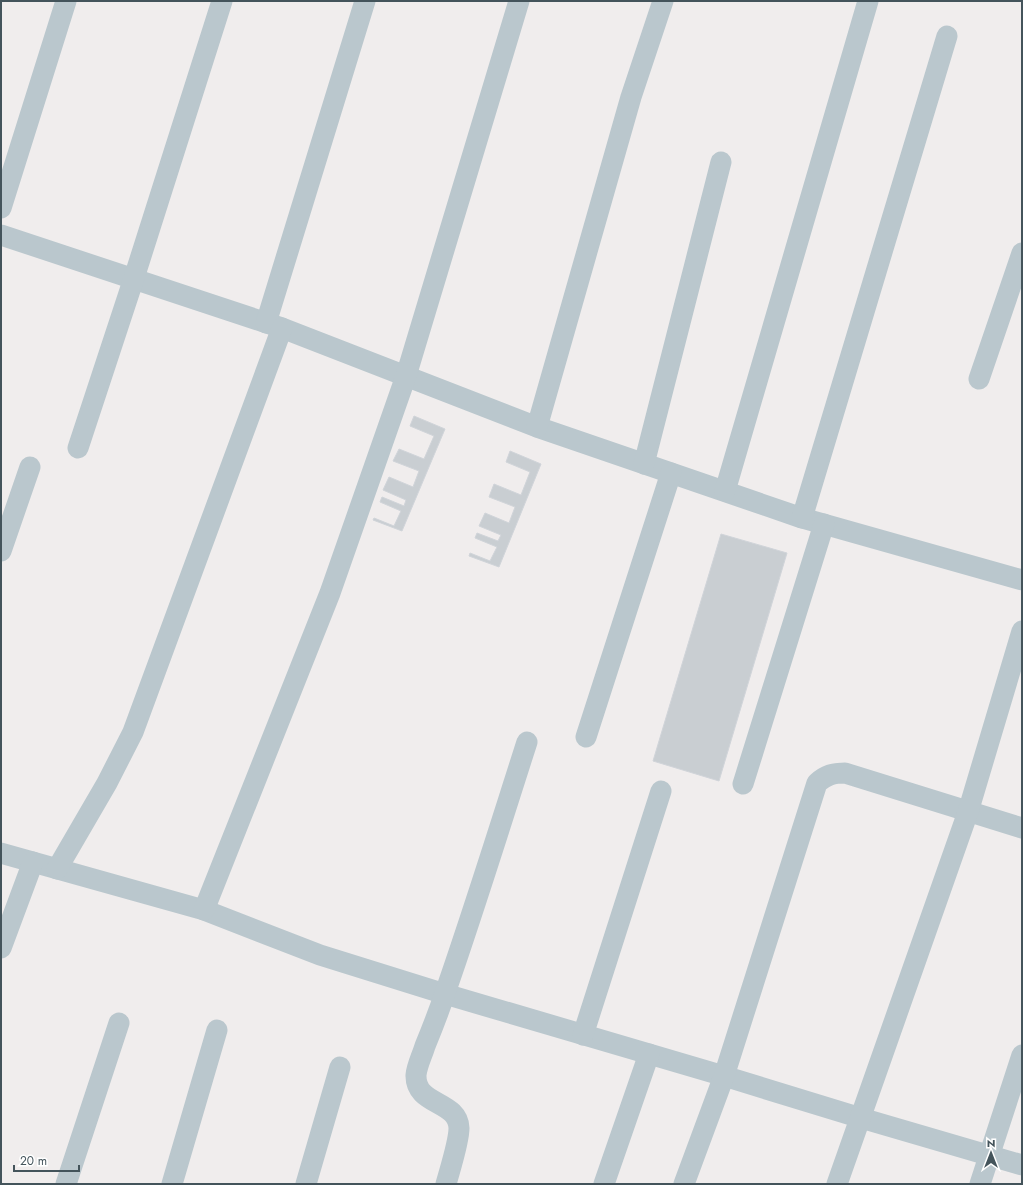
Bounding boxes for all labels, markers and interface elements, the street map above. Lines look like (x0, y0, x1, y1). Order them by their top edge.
north arrow (971, 1133, 1011, 1173)
text: N (987, 1135, 995, 1151)
scale bar (14, 1147, 79, 1173)
text: 20 m (20, 1152, 47, 1170)

